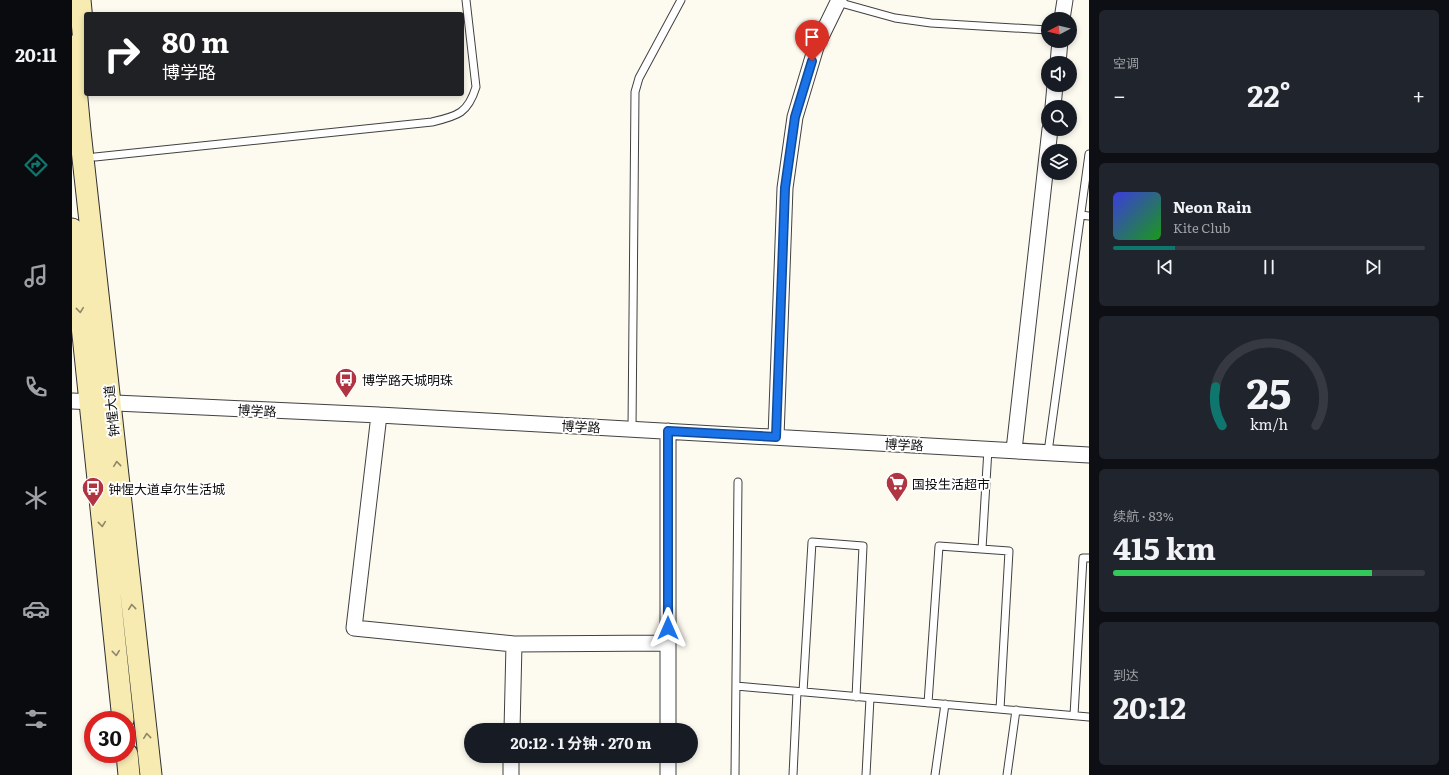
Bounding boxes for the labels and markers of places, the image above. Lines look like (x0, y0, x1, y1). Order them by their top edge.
pin (795, 20, 829, 61)
bus stop icon: 博学路天城明珠 (333, 366, 359, 399)
place label: 博学路天城明珠 (362, 370, 453, 389)
supermarket icon: 国投生活超市 (884, 470, 910, 503)
place label: 国投生活超市 (912, 474, 990, 493)
bus stop icon: 钟惺大道卓尔生活城 (80, 475, 106, 508)
place label: 钟惺大道卓尔生活城 (108, 479, 225, 498)

